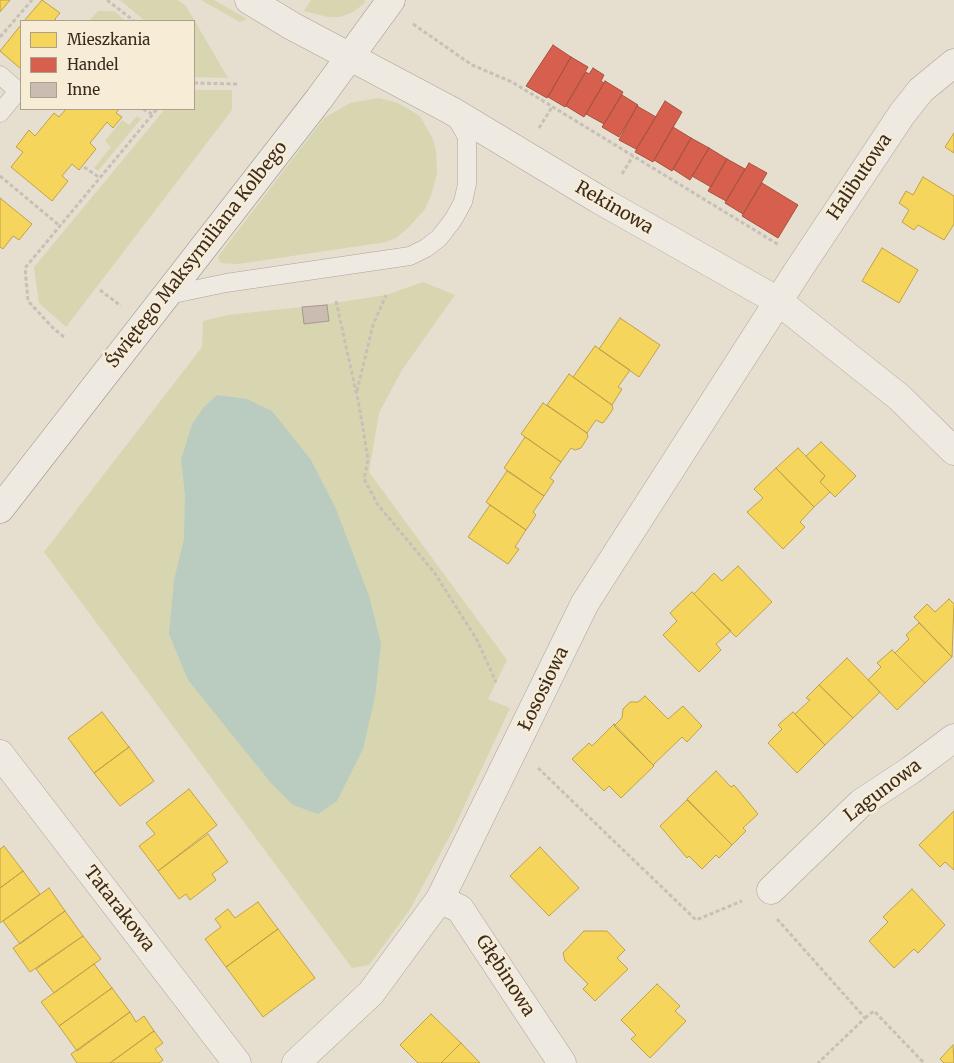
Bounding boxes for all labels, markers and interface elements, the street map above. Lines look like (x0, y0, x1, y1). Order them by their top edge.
legend (20, 20, 195, 110)
text: Mieszkania (67, 30, 150, 49)
text: Handel (67, 55, 119, 74)
text: Inne (67, 80, 100, 99)
street label: Halibutowa (823, 130, 897, 224)
street label: Świętego Maksymiliana Kolbego (102, 137, 292, 373)
street label: Rekinowa (571, 177, 657, 239)
street label: Łososiowa (514, 643, 574, 735)
street label: Lagunowa (840, 755, 926, 827)
street label: Tatarakowa (79, 862, 159, 956)
street label: Głębinowa (471, 931, 539, 1021)

